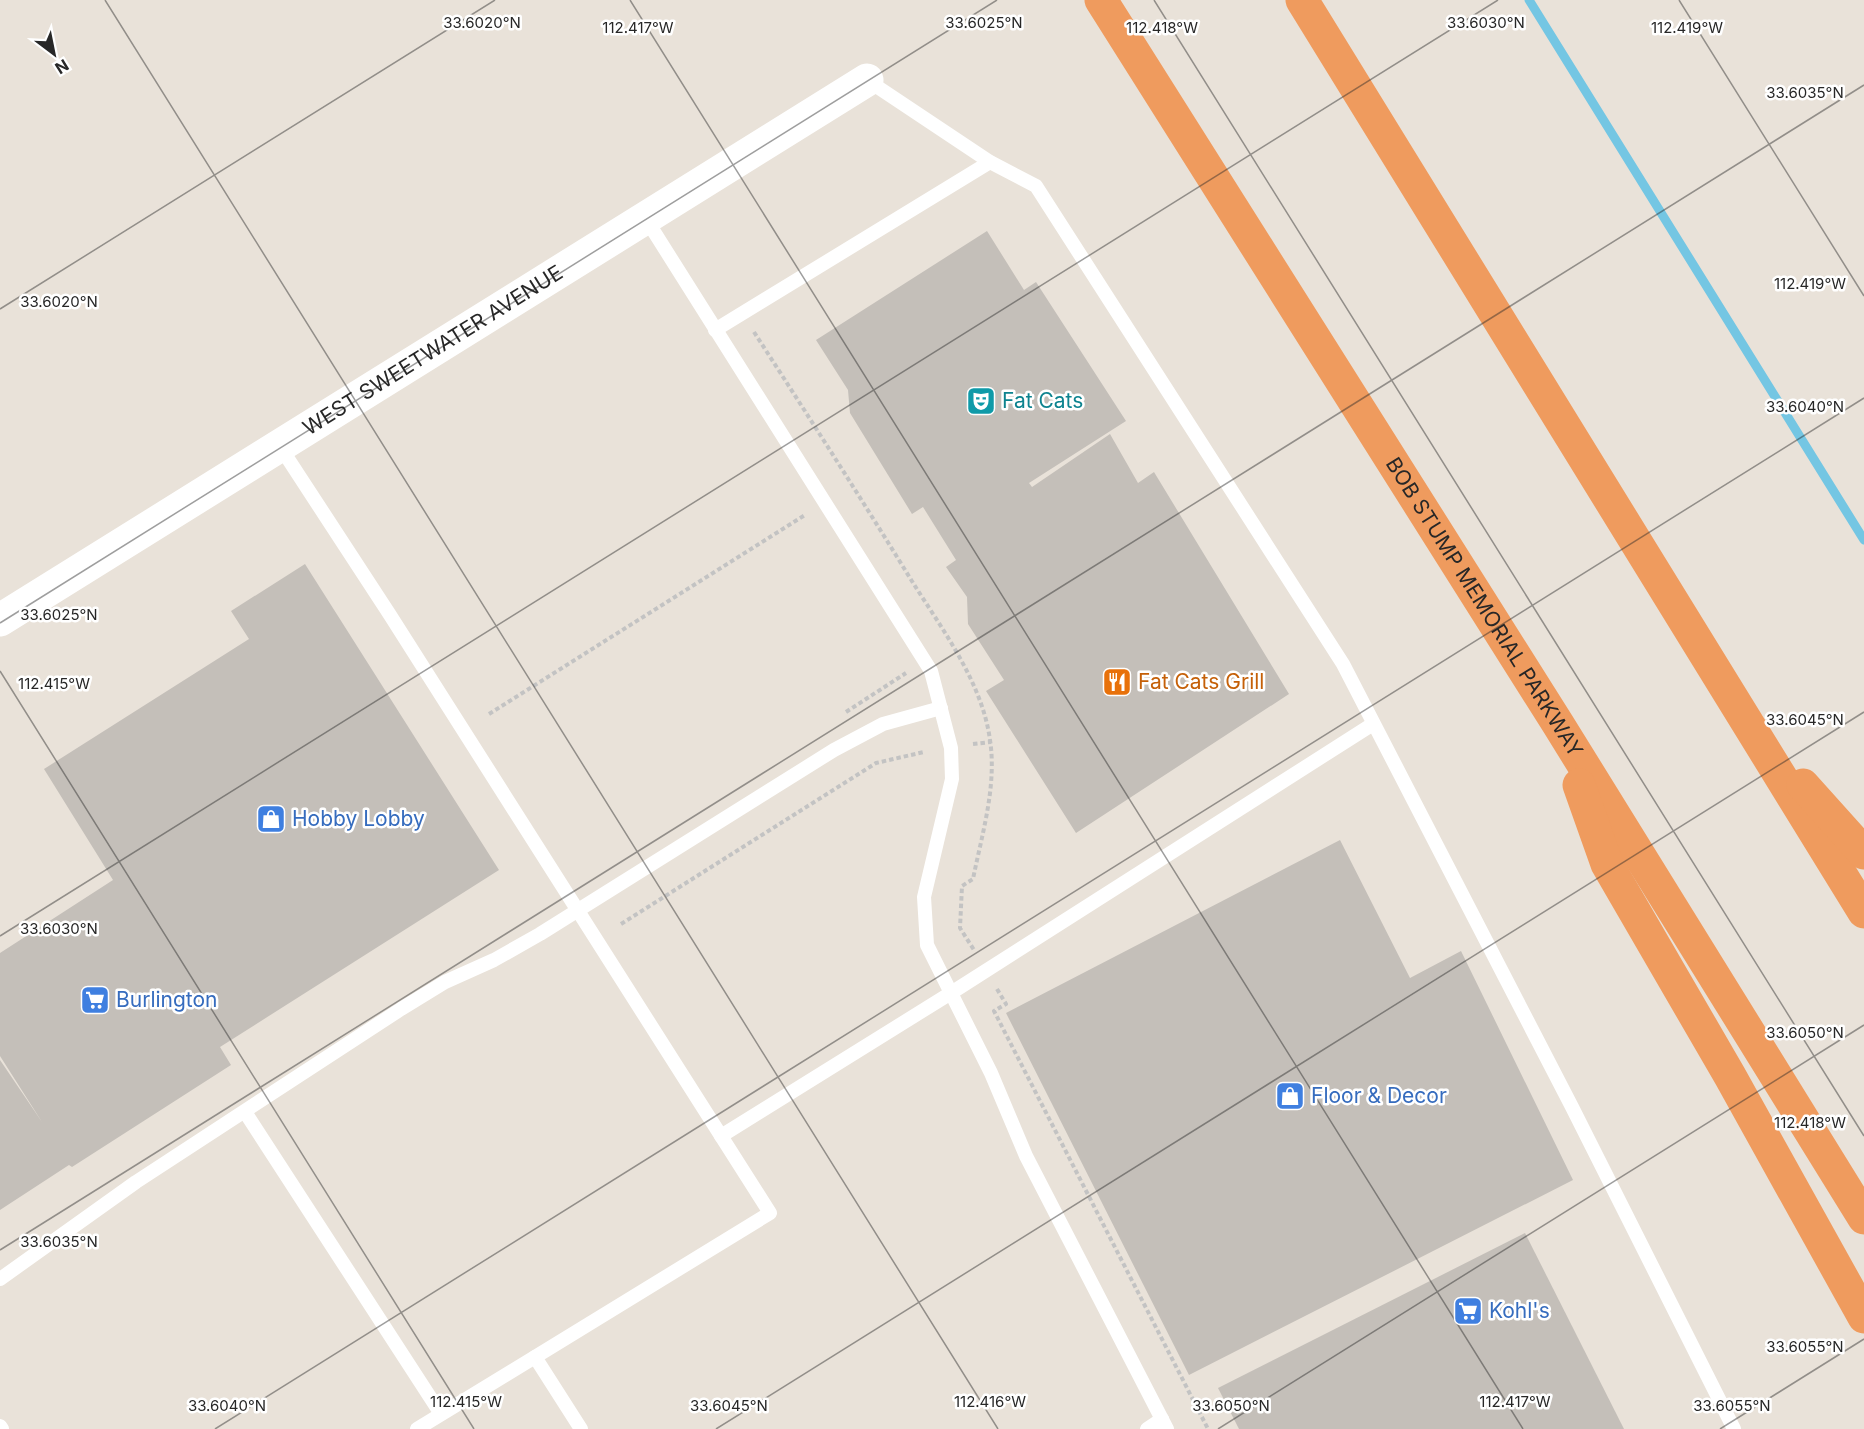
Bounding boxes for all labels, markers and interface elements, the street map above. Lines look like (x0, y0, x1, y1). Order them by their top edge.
text: 33.6020°N (443, 13, 521, 32)
text: 33.6025°N (945, 13, 1023, 32)
text: 33.6030°N (1447, 13, 1525, 32)
text: 112.417°W (602, 18, 674, 37)
text: 112.418°W (1126, 18, 1198, 37)
text: 112.419°W (1651, 18, 1723, 37)
north arrow (24, 24, 84, 84)
text: N (51, 55, 72, 78)
text: 33.6035°N (1766, 83, 1844, 102)
street label: WEST SWEETWATER AVENUE (298, 260, 567, 440)
text: 112.419°W (1774, 274, 1846, 293)
text: 33.6020°N (20, 292, 98, 311)
theatre icon: Fat Cats (965, 385, 997, 417)
place label: Fat Cats (1002, 388, 1083, 413)
text: 33.6040°N (1766, 397, 1844, 416)
street label: BOB STUMP MEMORIAL PARKWAY (1381, 453, 1588, 761)
text: 33.6025°N (20, 605, 98, 624)
restaurant icon: Fat Cats Grill (1101, 666, 1133, 698)
place label: Fat Cats Grill (1138, 669, 1264, 694)
text: 112.415°W (18, 674, 90, 693)
text: 33.6045°N (1766, 710, 1844, 729)
shop icon: Hobby Lobby (255, 803, 287, 835)
place label: Hobby Lobby (292, 806, 425, 831)
text: 33.6030°N (20, 919, 98, 938)
supermarket icon: Burlington (79, 984, 111, 1016)
place label: Burlington (116, 987, 218, 1012)
text: 33.6050°N (1766, 1023, 1844, 1042)
shop icon: Floor & Decor (1274, 1080, 1306, 1112)
place label: Floor & Decor (1311, 1083, 1447, 1108)
text: 112.418°W (1774, 1113, 1846, 1132)
text: 33.6035°N (20, 1232, 98, 1251)
supermarket icon: Kohl's (1452, 1295, 1484, 1327)
place label: Kohl's (1489, 1298, 1550, 1323)
text: 33.6055°N (1766, 1337, 1844, 1356)
text: 112.415°W (430, 1392, 502, 1411)
text: 112.416°W (954, 1392, 1026, 1411)
text: 112.417°W (1479, 1392, 1551, 1411)
text: 33.6040°N (188, 1396, 266, 1415)
text: 33.6045°N (690, 1396, 768, 1415)
text: 33.6050°N (1192, 1396, 1270, 1415)
text: 33.6055°N (1693, 1396, 1771, 1415)

